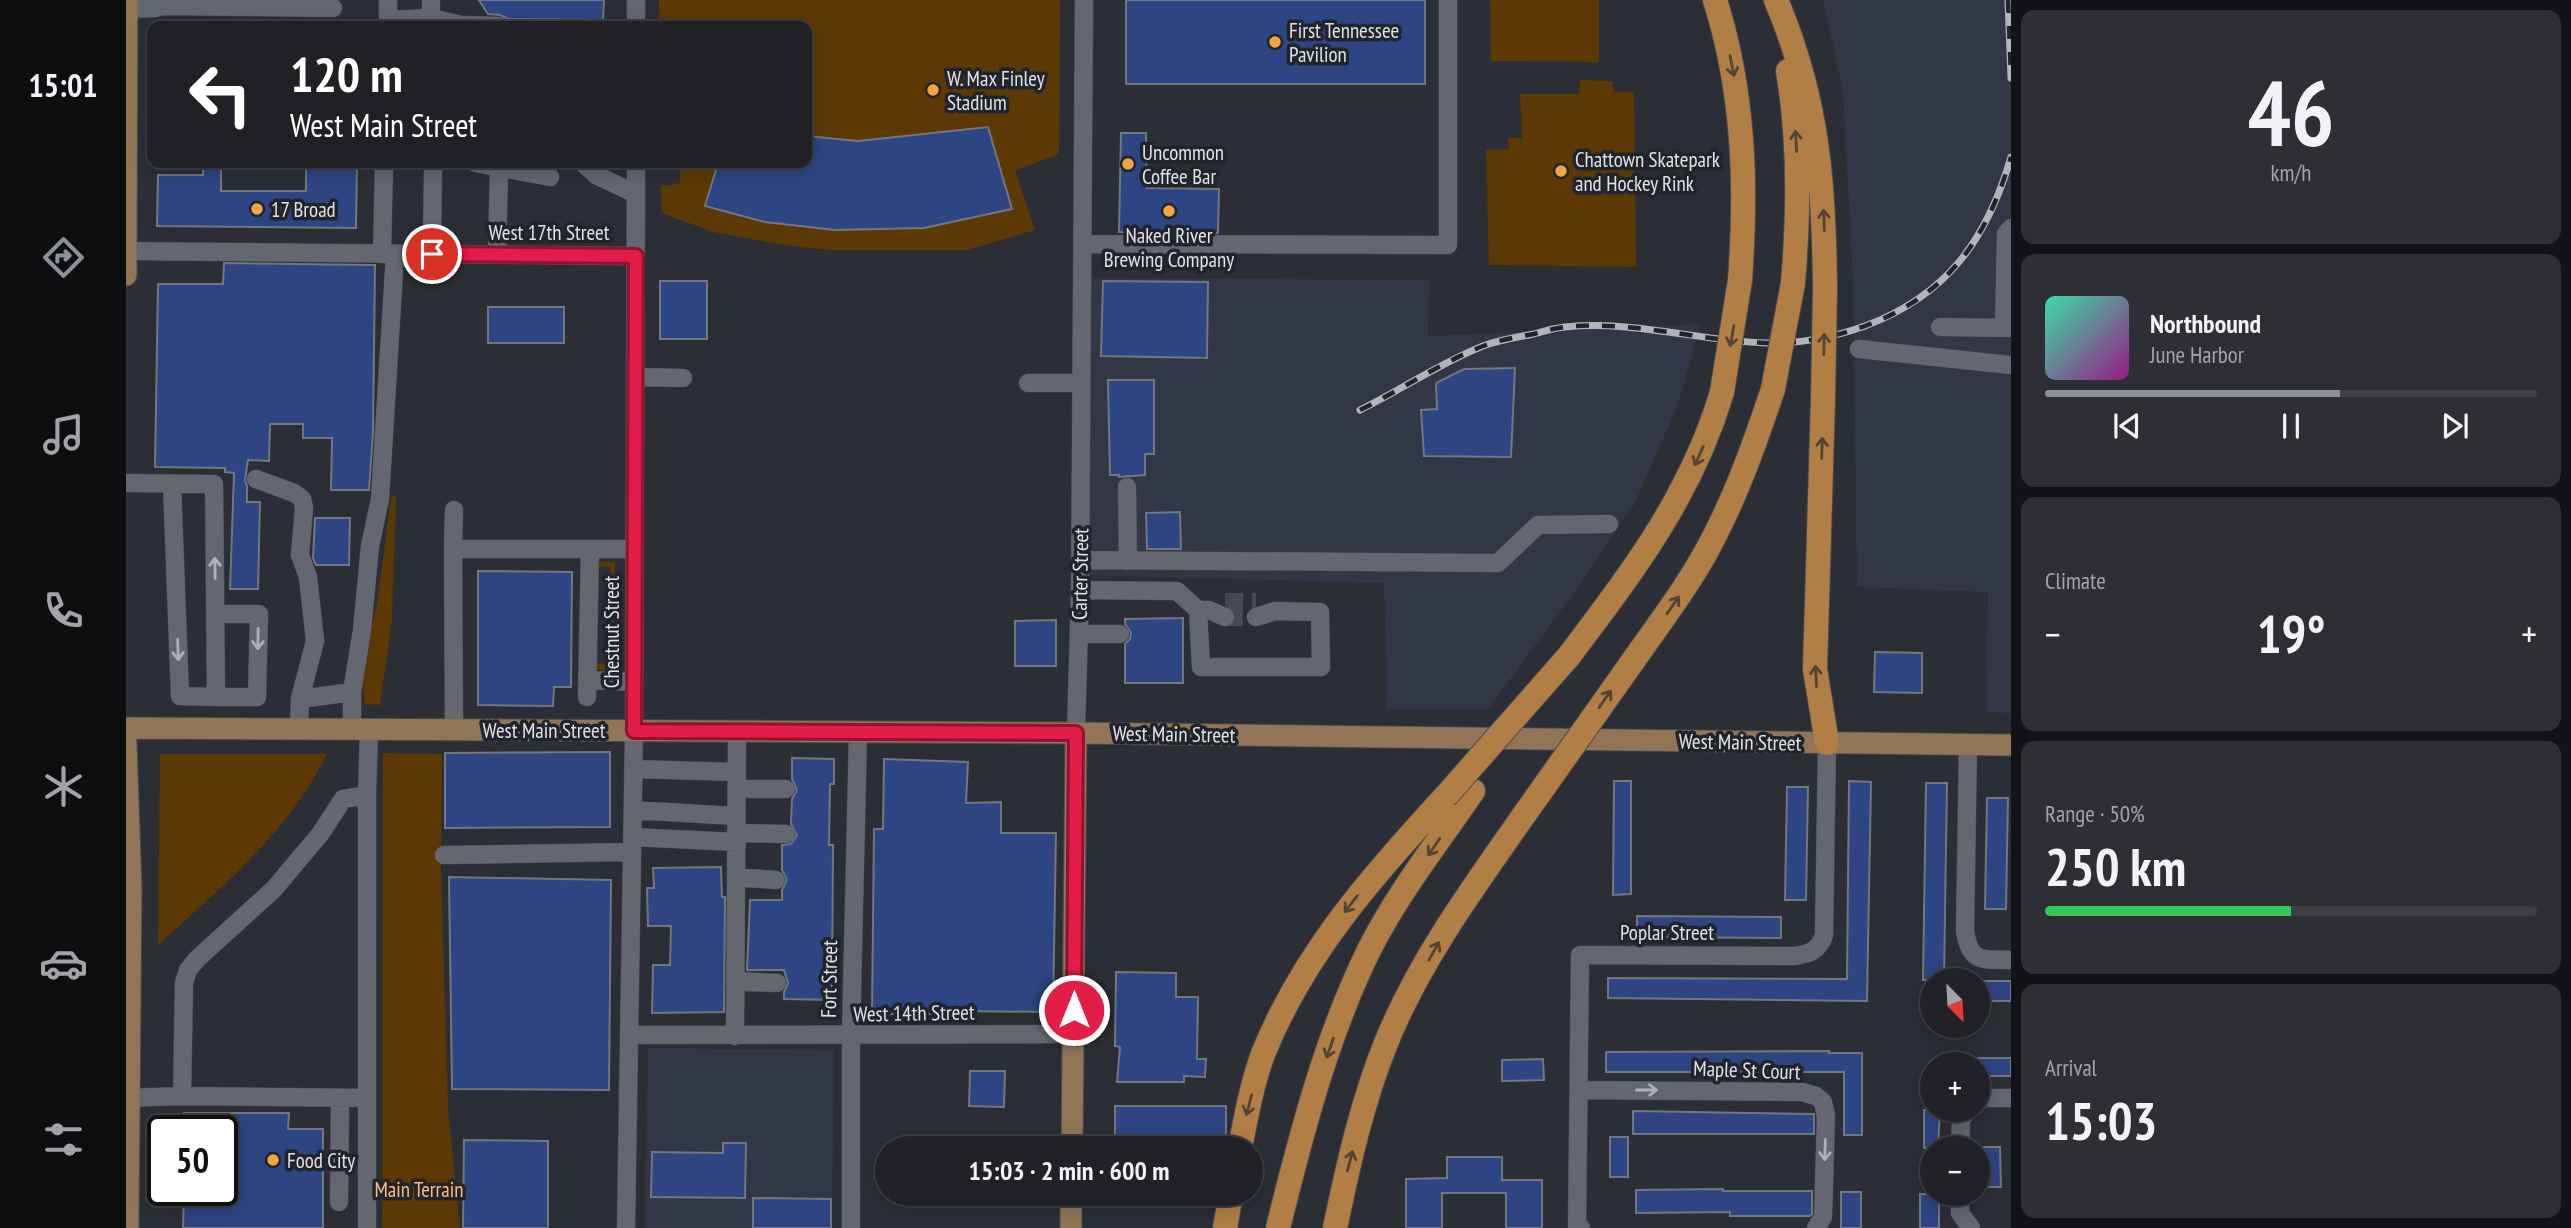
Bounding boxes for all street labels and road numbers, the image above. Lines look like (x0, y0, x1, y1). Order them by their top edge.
street label: West 17th Street (488, 219, 610, 246)
street label: Carter Street (1066, 528, 1094, 620)
street label: Chestnut Street (598, 576, 625, 688)
street label: West Main Street (483, 717, 606, 744)
street label: West Main Street (1112, 719, 1236, 749)
street label: West Main Street (1678, 727, 1802, 757)
street label: Poplar Street (1620, 919, 1714, 946)
street label: Fort Street (815, 940, 843, 1018)
street label: West 14th Street (853, 998, 975, 1028)
street label: Maple St Court (1693, 1055, 1801, 1085)

